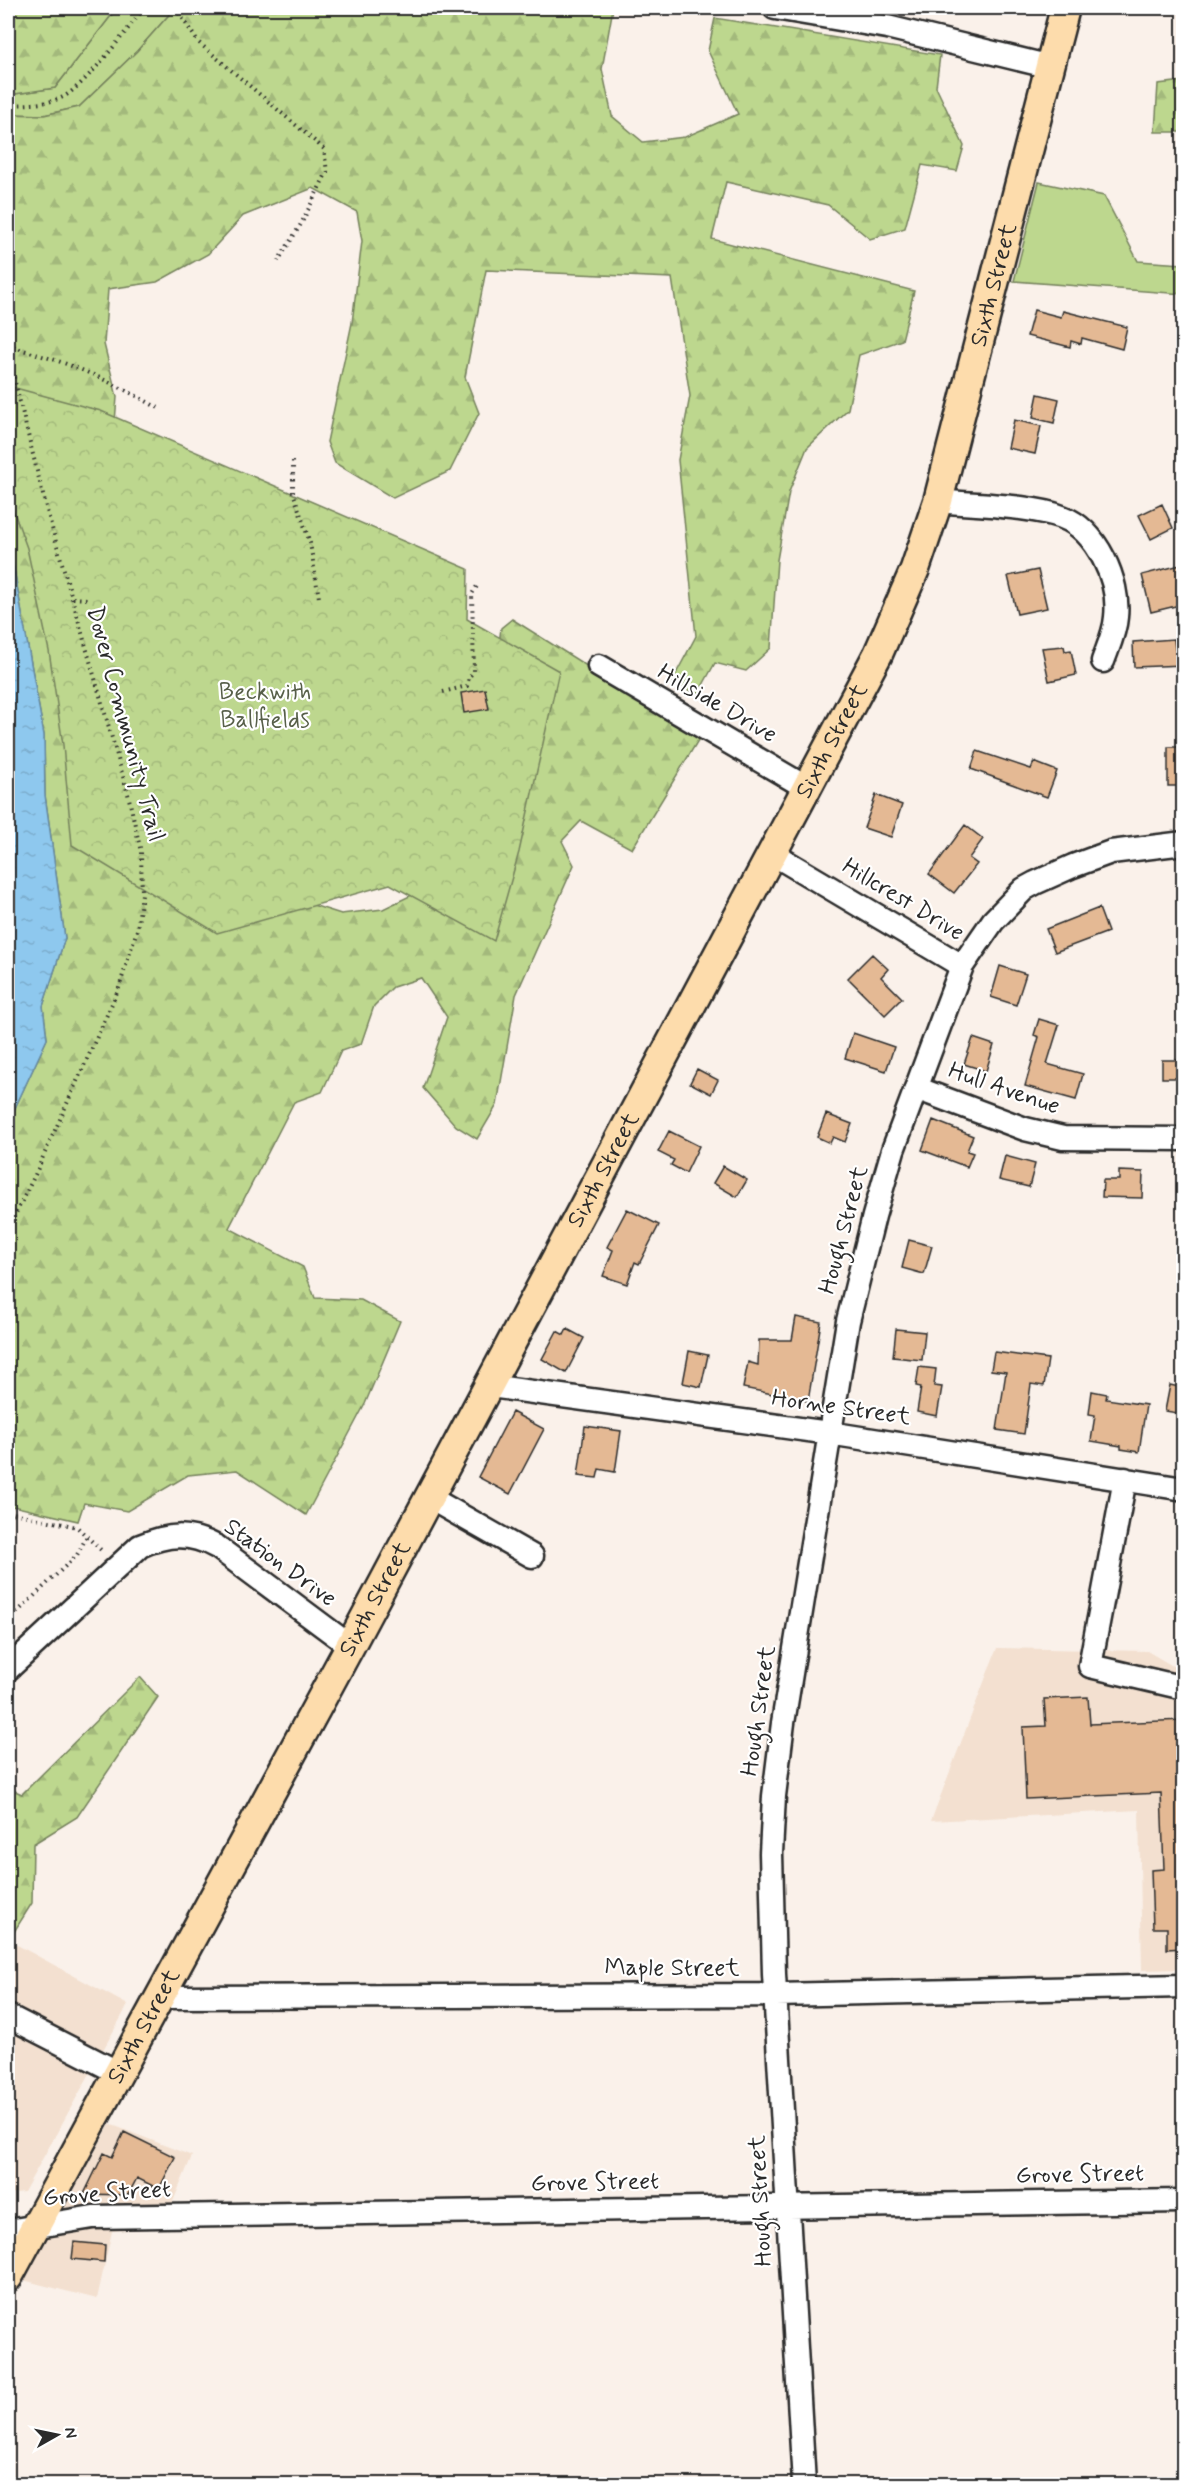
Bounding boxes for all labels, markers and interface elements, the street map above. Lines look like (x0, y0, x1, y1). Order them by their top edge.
street label: Sixth Street (963, 220, 1024, 350)
street label: Dover Community Trail (79, 603, 171, 845)
street label: Hillside Drive (652, 657, 782, 751)
park label: Beckwith Ballfields (219, 677, 311, 736)
street label: Sixth Street (788, 678, 875, 804)
street label: Hillcrest Drive (836, 851, 970, 949)
street label: Hull Avenue (944, 1055, 1064, 1123)
street label: Sixth Street (560, 1107, 647, 1233)
street label: Hough Street (812, 1162, 879, 1298)
street label: Horne Street (770, 1383, 912, 1433)
street label: Station Drive (217, 1512, 343, 1614)
street label: Sixth Street (332, 1536, 418, 1662)
street label: Hough Street (734, 1644, 786, 1779)
street label: Maple Street (604, 1953, 740, 1984)
street label: Sixth Street (100, 1963, 188, 2089)
street label: Hough Street (742, 2134, 783, 2267)
street label: Grove Street (1015, 2158, 1145, 2192)
street label: Grove Street (530, 2166, 660, 2200)
street label: Grove Street (42, 2174, 172, 2214)
north arrow (27, 2405, 87, 2465)
text: N (59, 2426, 82, 2440)

